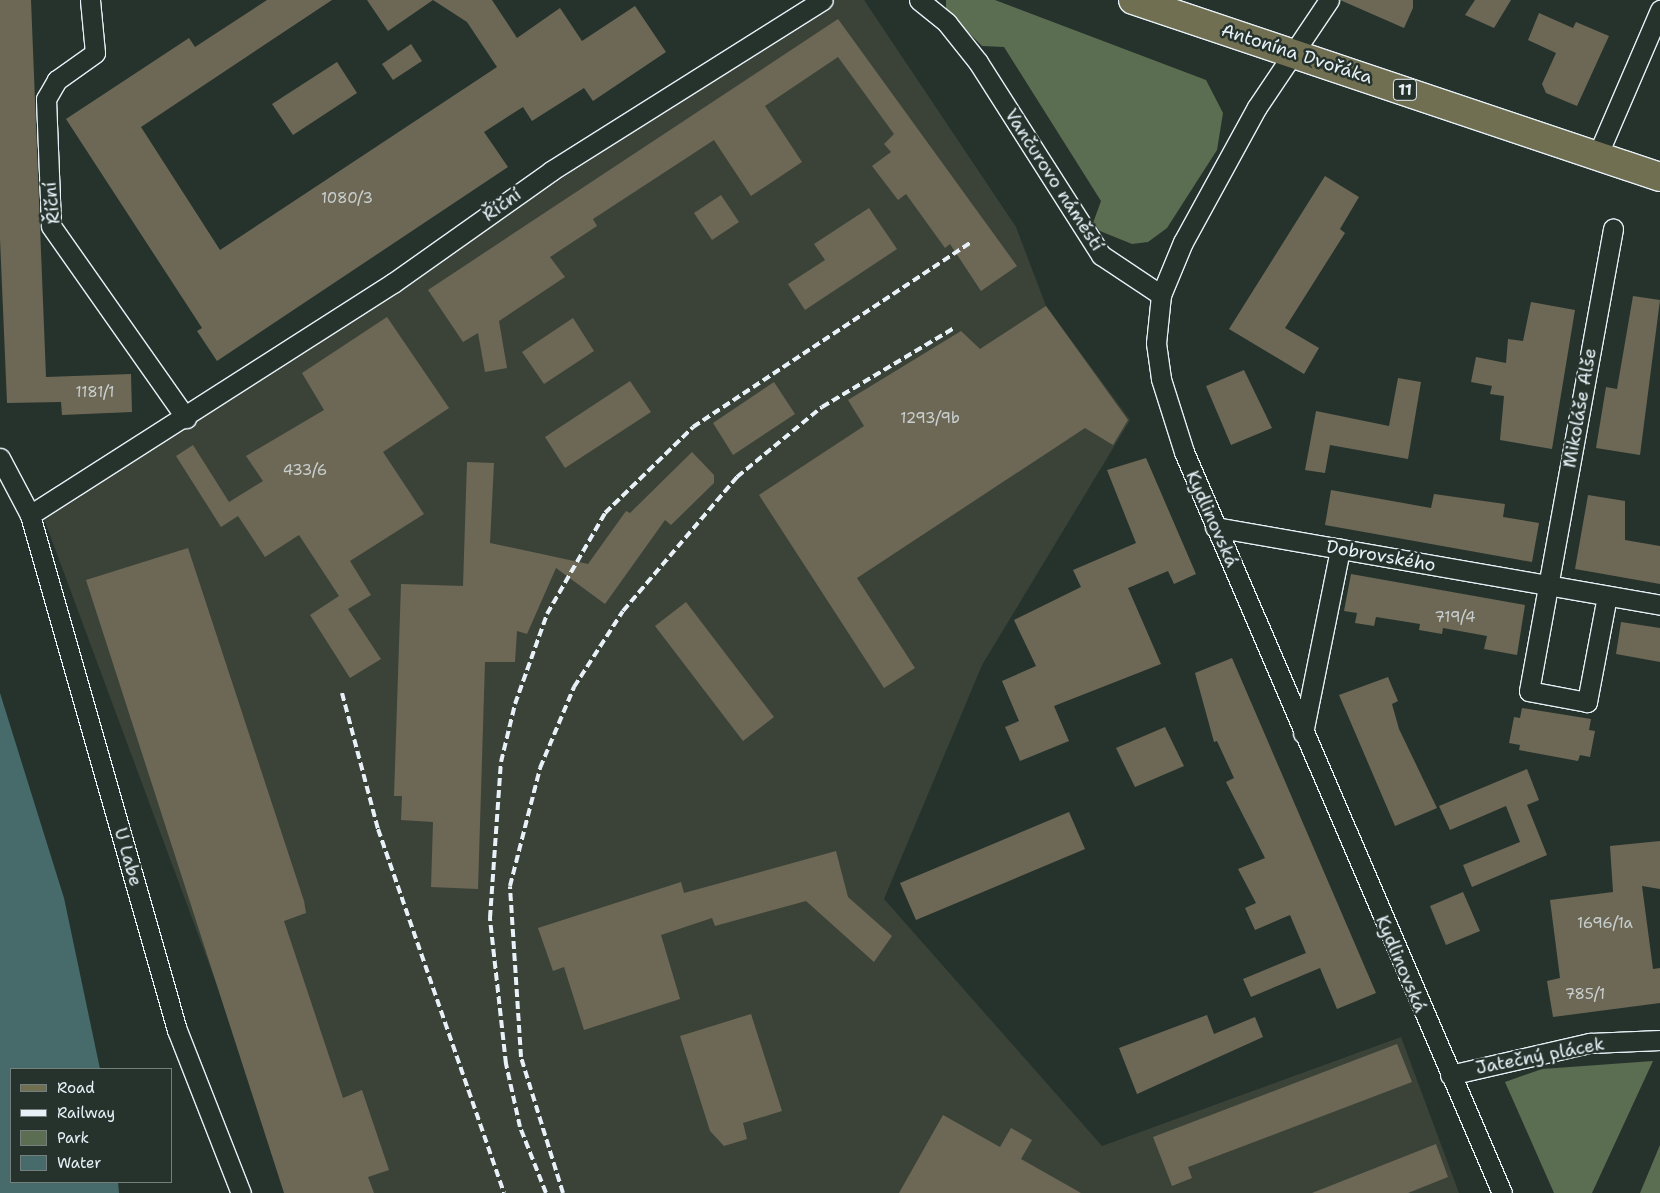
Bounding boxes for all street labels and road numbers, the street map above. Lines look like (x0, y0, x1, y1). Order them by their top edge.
street label: Antonína Dvořáka (1219, 19, 1375, 89)
road number: 11 (1392, 76, 1418, 104)
street label: Vančurovo náměstí (1000, 105, 1108, 255)
street label: Říční (39, 181, 65, 225)
street label: Říční (479, 184, 525, 226)
street label: Mikoláše Alše (1559, 346, 1601, 470)
street label: Kydlinovská (1181, 467, 1243, 571)
street label: Dobrovského (1325, 536, 1437, 576)
street label: U Labe (109, 825, 147, 889)
street label: Kydlinovská (1371, 912, 1431, 1016)
street label: Jatečný plácek (1474, 1033, 1606, 1079)

